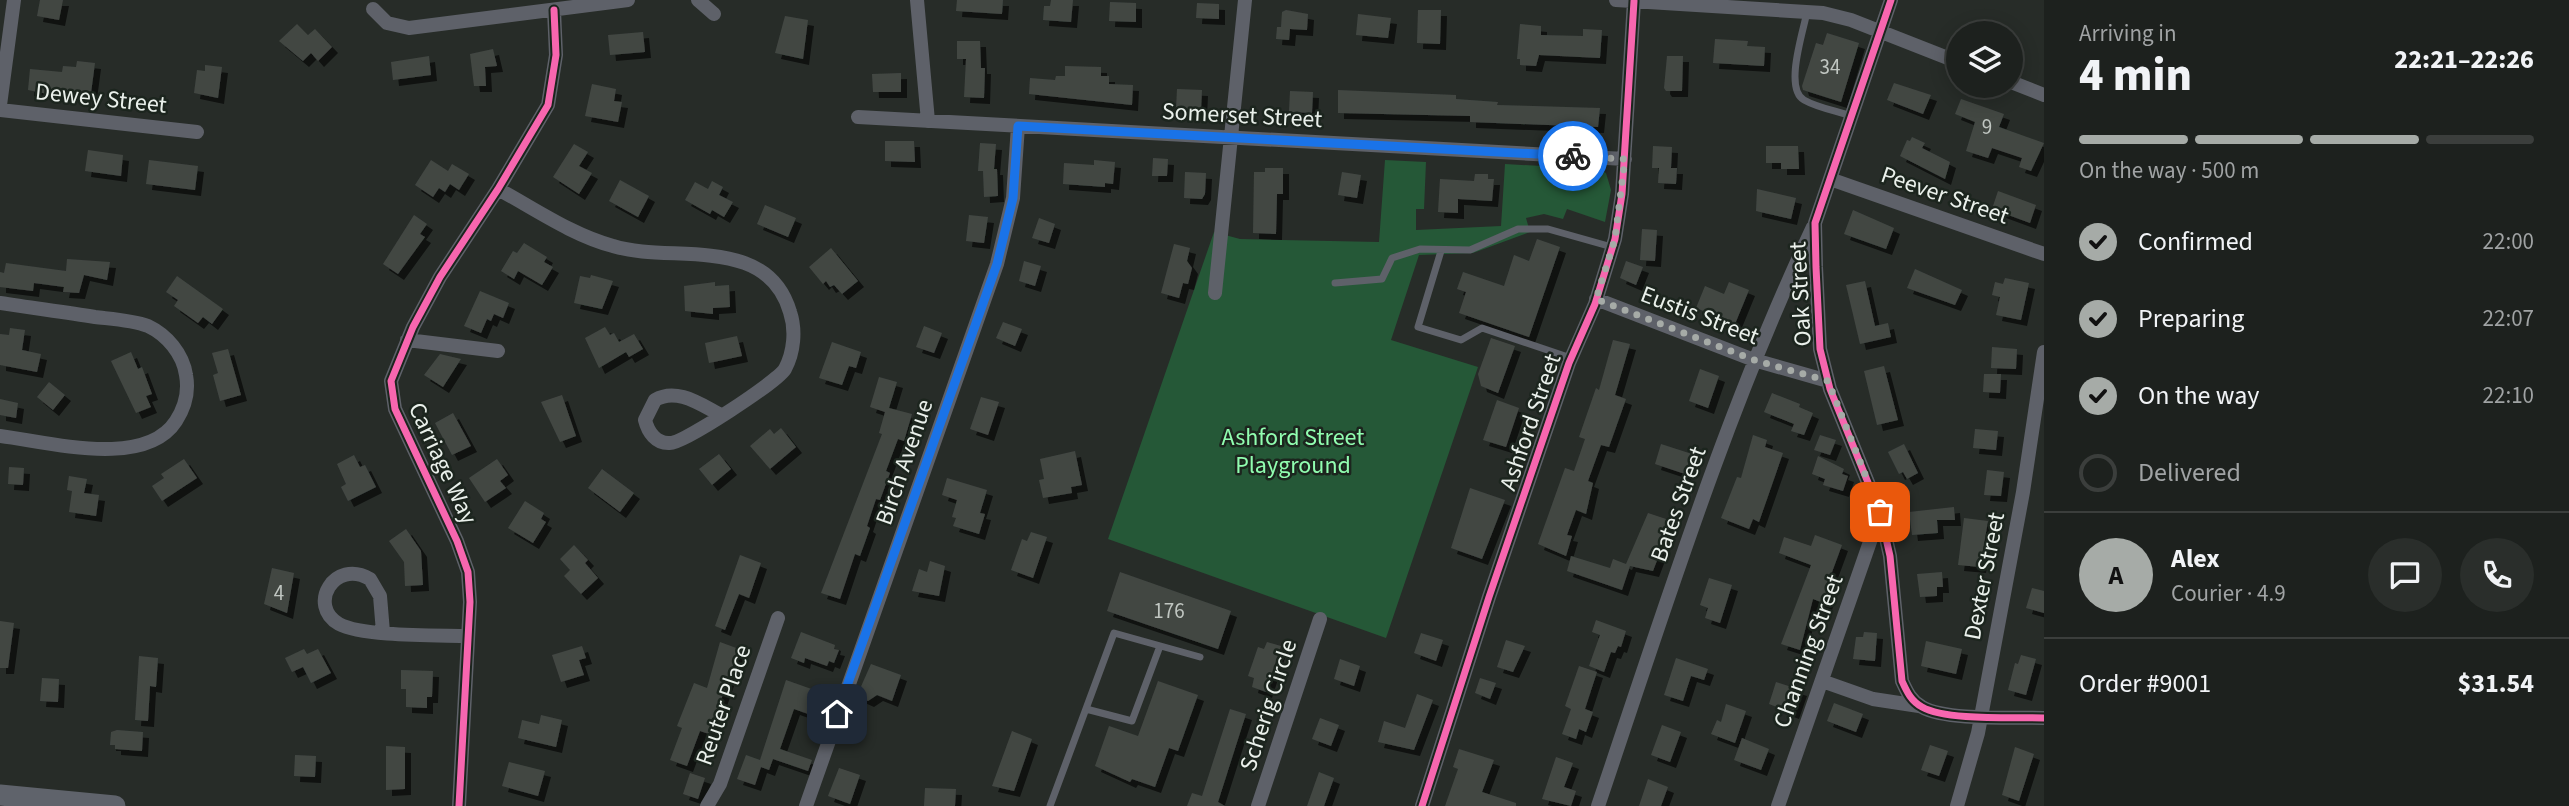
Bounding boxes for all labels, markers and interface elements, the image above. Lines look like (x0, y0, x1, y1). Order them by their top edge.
text: Arriving in (2079, 17, 2177, 50)
map controls (1946, 21, 2023, 98)
button: layers (1946, 21, 2023, 98)
text: 22:21–22:26 (2394, 41, 2534, 78)
text: 4 min (2079, 43, 2192, 108)
house number: 34 (1820, 52, 1840, 82)
street label: Dewey Street (33, 74, 168, 123)
street label: Somerset Street (1161, 94, 1323, 137)
house number: 9 (1982, 112, 1992, 142)
courier (1538, 121, 1608, 191)
icon: bike (1554, 137, 1592, 175)
text: On the way · 500 m (2079, 154, 2259, 187)
street label: Peever Street (1876, 157, 2014, 234)
icon: check (2079, 223, 2117, 261)
text: Confirmed (2138, 223, 2253, 260)
text: 22:00 (2483, 225, 2534, 258)
street label: Oak Street (1780, 241, 1821, 347)
street label: Eustis Street (1636, 277, 1764, 354)
icon: check (2079, 300, 2117, 338)
text: Preparing (2138, 300, 2244, 337)
text: 22:07 (2483, 302, 2534, 335)
street label: Ashford Street (1491, 349, 1570, 495)
icon: check (2079, 377, 2117, 415)
text: On the way (2138, 377, 2259, 414)
text: 22:10 (2483, 379, 2534, 412)
street label: Birch Avenue (867, 395, 942, 530)
street label: Carriage Way (399, 397, 486, 530)
park label: Ashford Street Playground (1222, 420, 1364, 483)
street label: Bates Street (1641, 442, 1716, 567)
text: Delivered (2138, 454, 2241, 491)
pin (1850, 482, 1910, 542)
icon: bag (1861, 493, 1899, 531)
street label: Dexter Street (1955, 509, 2014, 643)
button: chat (2368, 538, 2442, 612)
button: phone (2460, 538, 2534, 612)
text: Alex (2171, 540, 2220, 577)
text: A (2109, 557, 2123, 594)
street label: Channing Street (1764, 569, 1852, 733)
text: Courier · 4.9 (2171, 577, 2286, 610)
house number: 4 (274, 578, 284, 608)
house number: 176 (1153, 596, 1185, 626)
street label: Scherig Circle (1231, 635, 1306, 775)
street label: Reuter Place (687, 640, 760, 770)
text: Order #9001 (2079, 665, 2211, 702)
text: $31.54 (2458, 665, 2534, 702)
pin (807, 684, 867, 744)
icon: home (818, 695, 856, 733)

